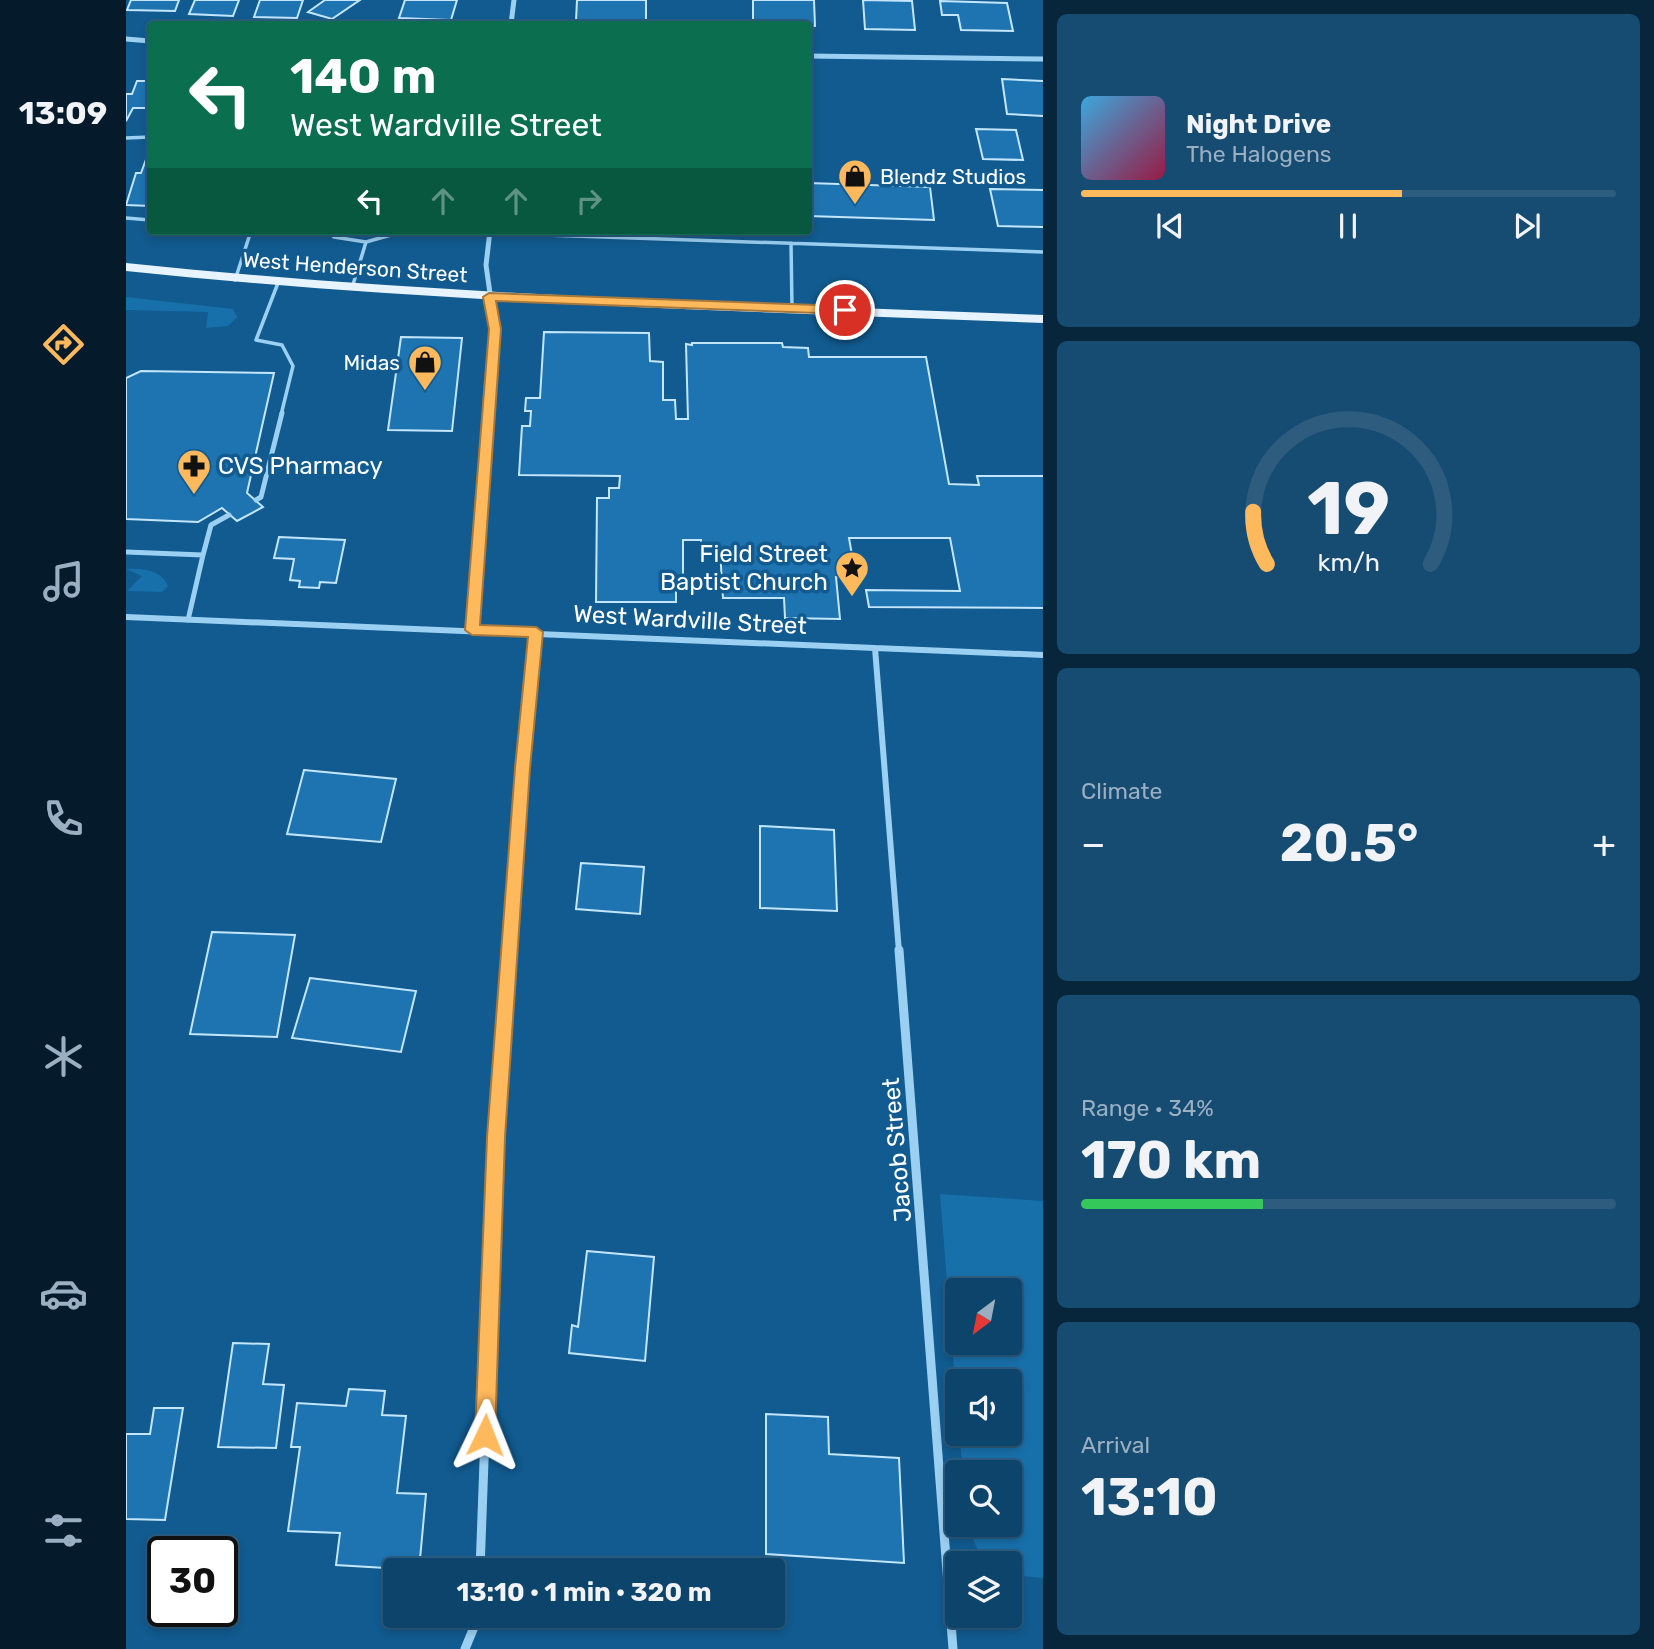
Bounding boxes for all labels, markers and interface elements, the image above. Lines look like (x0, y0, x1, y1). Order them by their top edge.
text: 140 m (290, 47, 436, 105)
icon: left (175, 49, 266, 140)
text: 13:09 (19, 94, 107, 132)
text: West Wardville Street (290, 106, 602, 144)
text: Night Drive (1186, 109, 1331, 140)
text: The Halogens (1186, 140, 1332, 168)
shop icon: Blendz Studios (836, 157, 874, 206)
place label: Blendz Studios (880, 164, 1026, 189)
icon: left (351, 182, 389, 220)
icon: ahead (424, 182, 462, 220)
icon: ahead (497, 182, 535, 220)
icon: right (570, 182, 608, 220)
icon: previous (1151, 207, 1189, 245)
icon: pause (1329, 207, 1367, 245)
icon: next (1508, 207, 1546, 245)
street label: West Henderson Street (242, 247, 468, 287)
pin (815, 280, 875, 340)
icon: arrive (826, 291, 864, 329)
icon: directions (39, 320, 88, 369)
shop icon: Midas (406, 343, 444, 392)
place label: Midas (343, 350, 400, 375)
pharmacy icon: CVS Pharmacy (175, 447, 213, 496)
place label: CVS Pharmacy (218, 452, 383, 480)
text: 19 (1307, 466, 1390, 552)
place label: Field Street Baptist Church (660, 540, 828, 596)
text: km/h (1317, 547, 1380, 576)
place icon: Field Street Baptist Church (833, 549, 871, 598)
icon: music (39, 557, 88, 606)
street label: West Wardville Street (573, 600, 807, 640)
text: Climate (1081, 777, 1162, 805)
icon: phone (39, 794, 88, 843)
text: 20.5° (1280, 812, 1418, 874)
text: − (1081, 821, 1106, 867)
text: + (1592, 821, 1616, 867)
icon: climate (39, 1032, 88, 1081)
street label: Jacob Street (877, 1077, 917, 1223)
text: Range · 34% (1081, 1094, 1214, 1122)
text: 170 km (1081, 1129, 1261, 1191)
icon: car (39, 1269, 88, 1318)
north arrow (945, 1278, 1022, 1354)
map controls (945, 1278, 1022, 1628)
button: sound (945, 1369, 1022, 1446)
position arrow (448, 1398, 522, 1472)
text: Arrival (1081, 1431, 1150, 1459)
button: search (945, 1460, 1022, 1537)
text: 13:10 (1081, 1466, 1218, 1528)
icon: filters (39, 1506, 88, 1555)
speed limit sign: 30 (147, 1536, 238, 1627)
button: layers (945, 1551, 1022, 1628)
text: 13:10 · 1 min · 320 m (456, 1577, 712, 1608)

